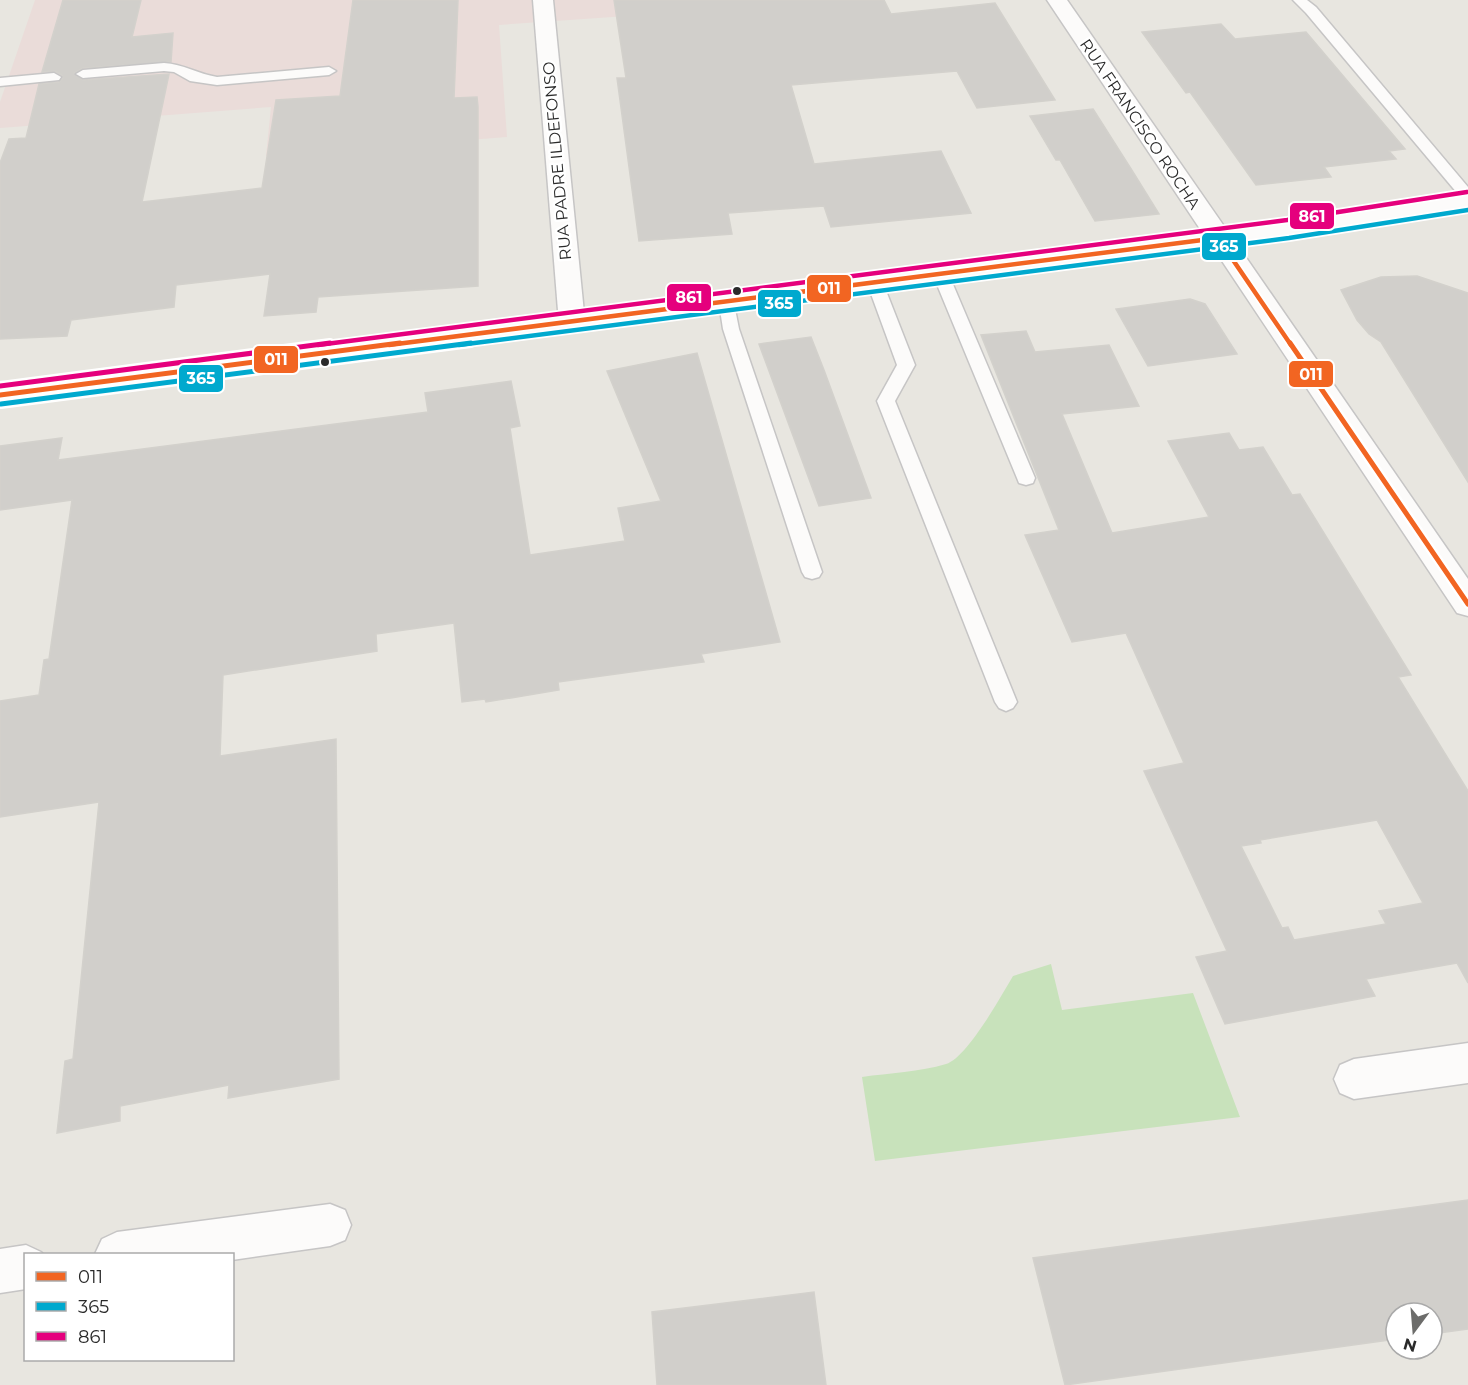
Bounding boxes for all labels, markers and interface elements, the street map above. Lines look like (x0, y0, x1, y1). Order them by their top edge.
street label: RUA FRANCISCO ROCHA (1076, 35, 1204, 213)
street label: RUA PADRE ILDEFONSO (539, 61, 575, 261)
line badge: 861 (1289, 202, 1335, 230)
text: 861 (1298, 207, 1326, 226)
line badge: 365 (1201, 232, 1247, 261)
text: 365 (1208, 237, 1239, 256)
line badge: 011 (806, 274, 852, 303)
text: 011 (817, 279, 841, 298)
line badge: 861 (666, 283, 712, 312)
unlabelled marker (731, 285, 743, 297)
text: 861 (675, 288, 703, 307)
line badge: 365 (757, 289, 802, 318)
text: 365 (763, 294, 794, 313)
line badge: 011 (253, 345, 299, 374)
text: 011 (264, 350, 288, 369)
unlabelled marker (319, 356, 331, 368)
line badge: 011 (1288, 360, 1334, 388)
line badge: 365 (178, 364, 224, 393)
text: 011 (1299, 365, 1323, 384)
text: 365 (185, 369, 216, 388)
legend (24, 1253, 234, 1361)
text: 011 (78, 1266, 103, 1288)
text: 365 (78, 1296, 109, 1318)
north arrow (1384, 1301, 1444, 1361)
text: 861 (78, 1326, 107, 1348)
text: N (1401, 1334, 1419, 1356)

